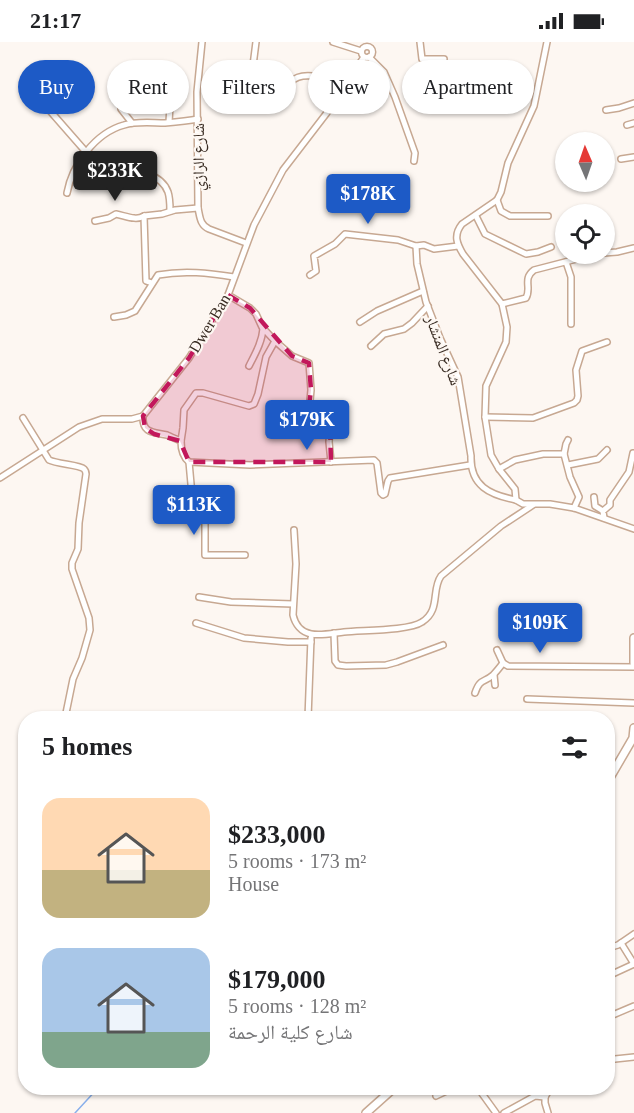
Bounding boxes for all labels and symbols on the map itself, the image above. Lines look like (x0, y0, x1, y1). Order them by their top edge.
street label: شارع الرازي (190, 123, 211, 191)
north arrow (555, 132, 615, 192)
pin: $233K (73, 151, 157, 202)
pin: $178K (326, 174, 410, 225)
street label: Dwer Ban (185, 291, 234, 356)
street label: شارع المنشار (420, 312, 465, 388)
pin: $179K (265, 400, 349, 451)
pin: $113K (152, 485, 236, 536)
pin: $109K (498, 603, 582, 654)

